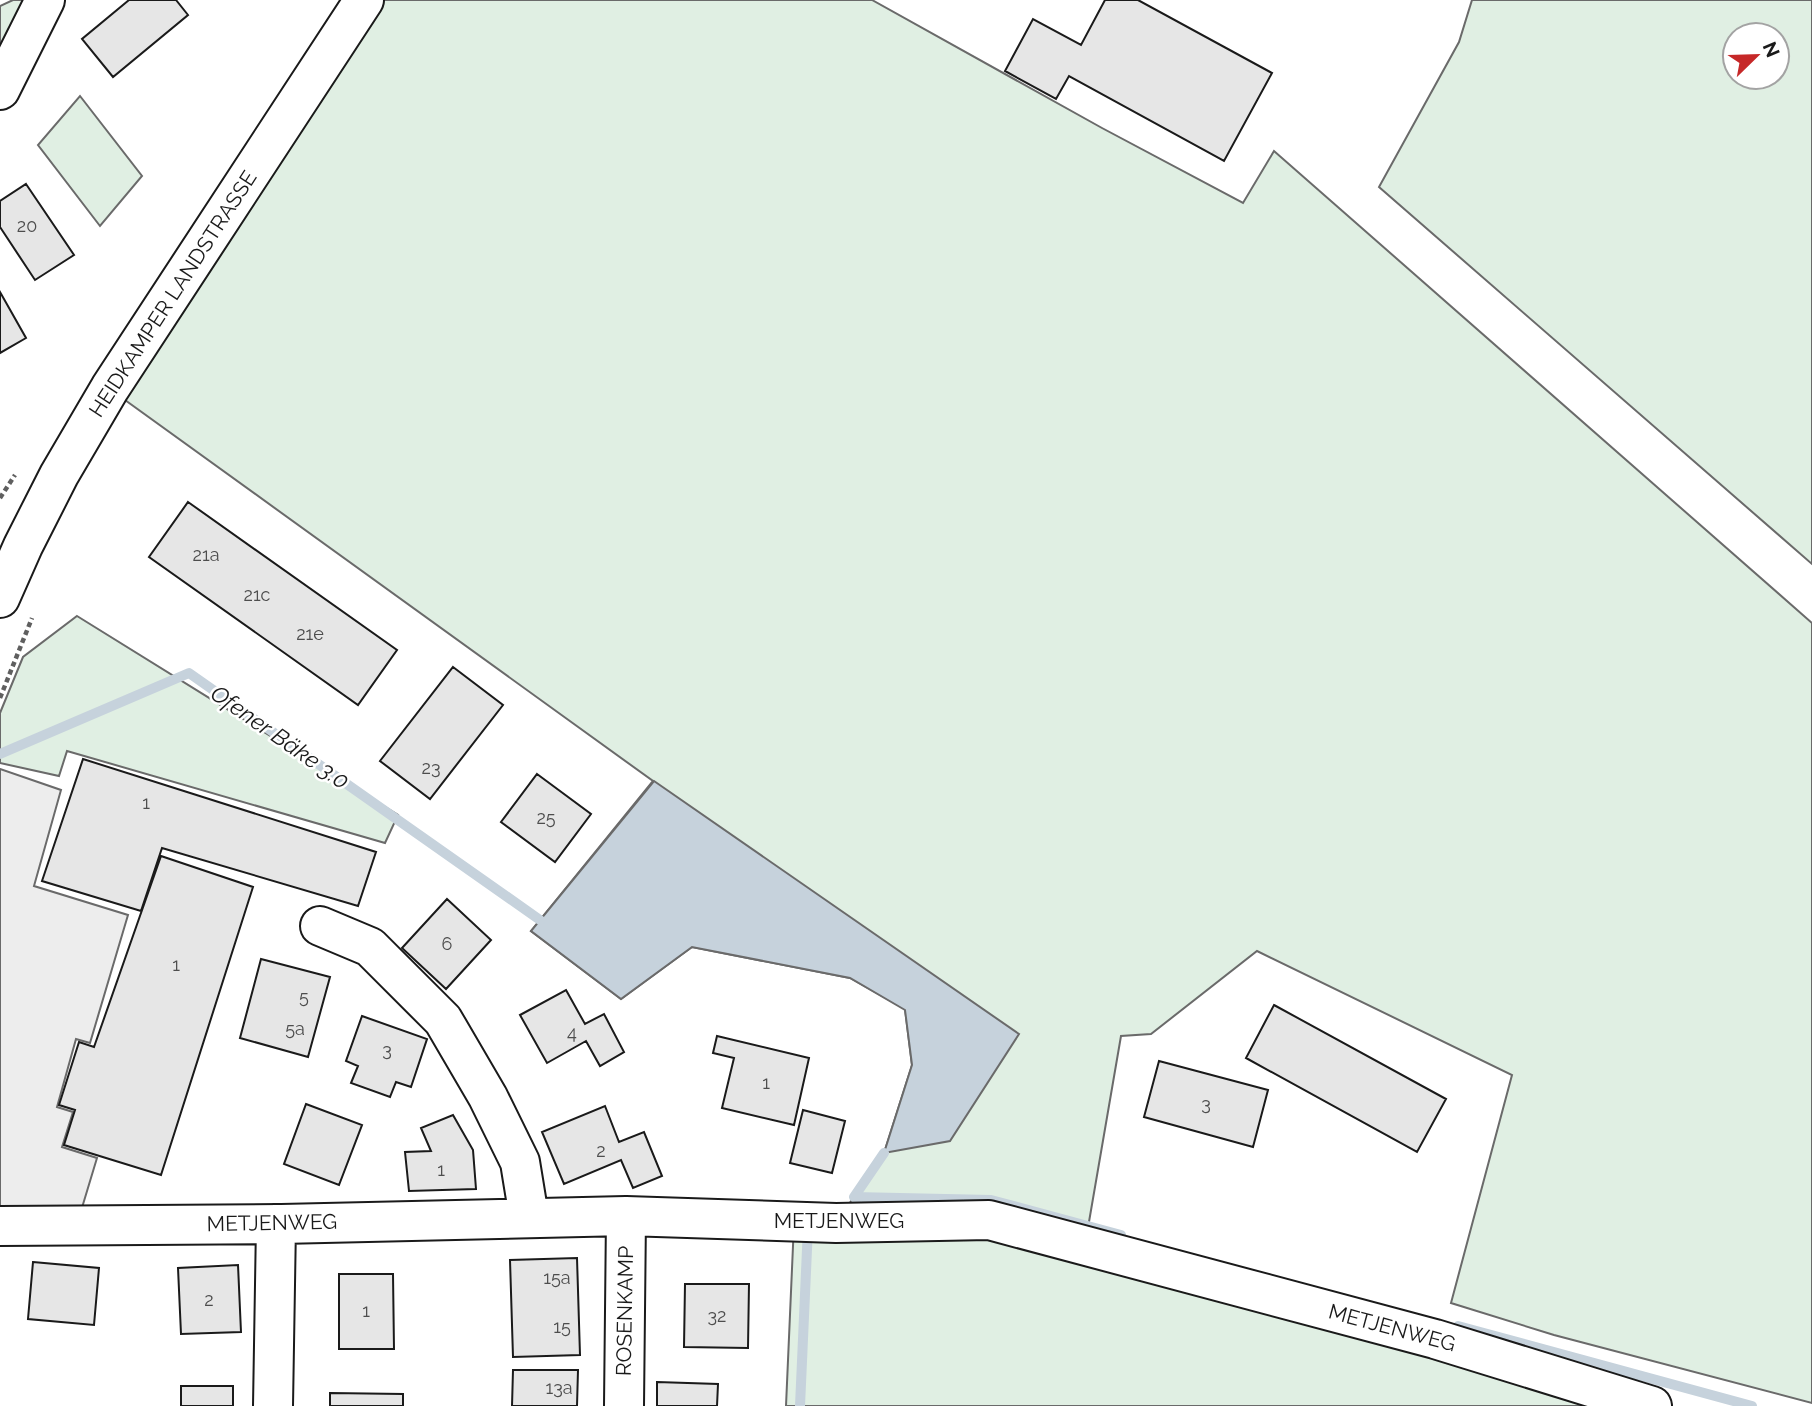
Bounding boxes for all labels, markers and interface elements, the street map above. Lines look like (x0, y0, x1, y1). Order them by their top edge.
north arrow (1721, 21, 1791, 91)
text: N (1759, 38, 1785, 60)
street label: HEIDKAMPER LANDSTRASSE (83, 166, 262, 422)
house number: 20 (17, 215, 37, 236)
house number: 21a (193, 544, 219, 565)
house number: 21c (244, 584, 271, 605)
house number: 21e (296, 623, 324, 644)
water label: Ofener Bäke 3.0 (206, 679, 355, 794)
house number: 23 (422, 757, 441, 778)
house number: 1 (142, 792, 150, 813)
house number: 25 (536, 807, 556, 828)
house number: 6 (442, 933, 453, 954)
house number: 1 (172, 954, 180, 975)
house number: 5 (299, 986, 309, 1007)
house number: 5a (285, 1018, 305, 1039)
house number: 4 (567, 1022, 577, 1043)
house number: 3 (382, 1039, 392, 1060)
house number: 1 (762, 1072, 770, 1093)
house number: 3 (1201, 1093, 1211, 1114)
house number: 2 (596, 1140, 606, 1161)
house number: 1 (437, 1159, 445, 1180)
street label: METJENWEG (774, 1208, 904, 1233)
street label: METJENWEG (206, 1209, 337, 1236)
street label: ROSENKAMP (611, 1246, 638, 1376)
house number: 15a (543, 1267, 571, 1288)
house number: 2 (204, 1289, 214, 1310)
street label: METJENWEG (1326, 1299, 1458, 1356)
house number: 1 (362, 1300, 370, 1321)
house number: 32 (708, 1305, 727, 1326)
house number: 15 (553, 1316, 571, 1337)
house number: 13a (545, 1377, 573, 1398)

